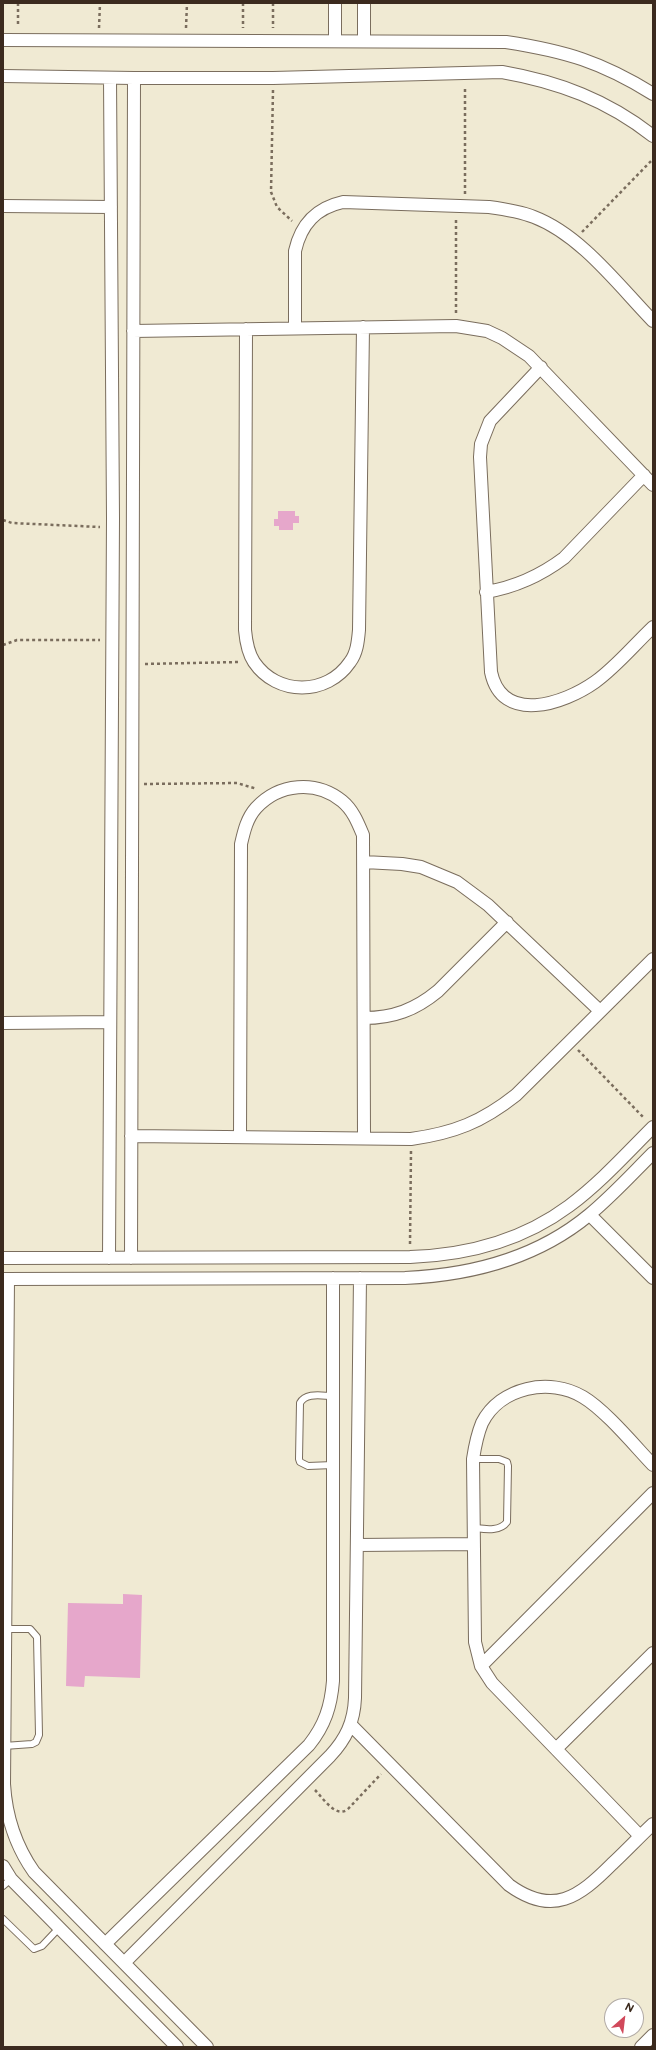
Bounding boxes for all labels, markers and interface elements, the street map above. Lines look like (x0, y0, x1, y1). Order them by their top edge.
north arrow (604, 1998, 644, 2038)
text: N (623, 2000, 636, 2016)

